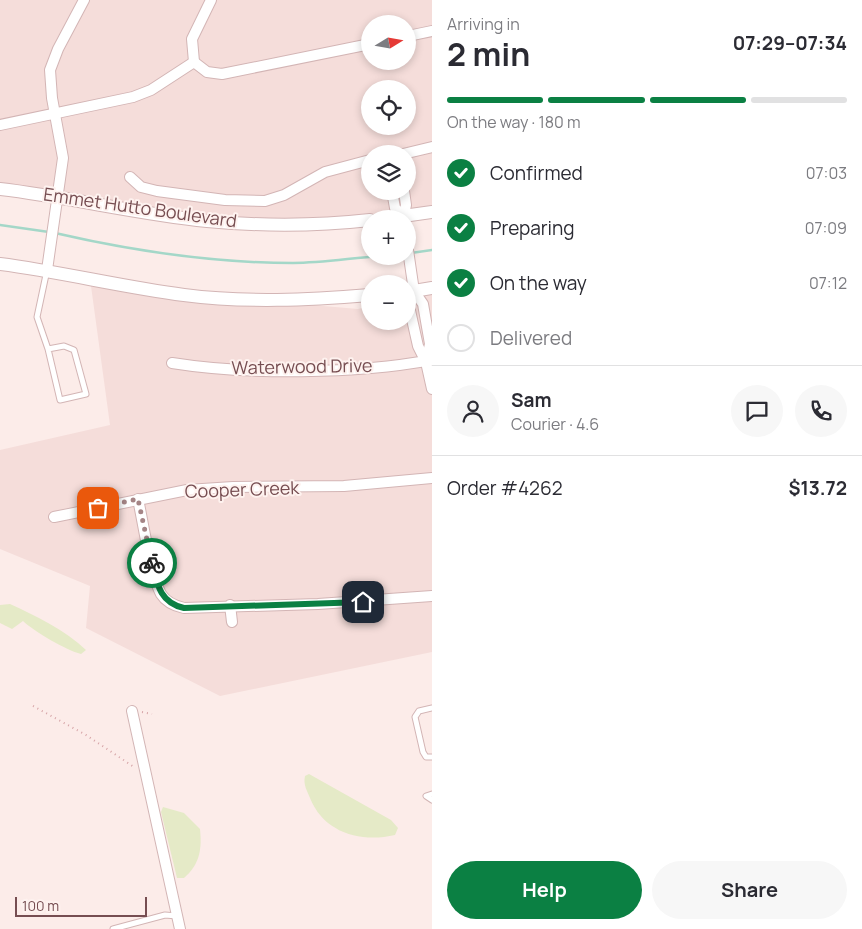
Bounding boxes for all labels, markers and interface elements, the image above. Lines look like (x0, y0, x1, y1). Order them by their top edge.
text: Arriving in (447, 13, 520, 35)
north arrow (361, 15, 416, 70)
map controls (361, 15, 416, 330)
text: 07:29–07:34 (733, 30, 847, 56)
text: 2 min (447, 32, 530, 76)
button: locate (361, 80, 416, 135)
text: On the way · 180 m (447, 111, 580, 133)
button: layers (361, 145, 416, 200)
icon: check (447, 159, 475, 187)
text: Confirmed (490, 160, 583, 186)
text: 07:03 (806, 162, 847, 184)
street label: Emmet Hutto Boulevard (42, 182, 238, 232)
button: + (361, 210, 416, 265)
icon: check (447, 214, 475, 242)
text: Preparing (490, 215, 575, 241)
text: 07:09 (805, 217, 847, 239)
icon: check (447, 269, 475, 297)
text: On the way (490, 270, 587, 296)
text: 07:12 (809, 272, 847, 294)
button: − (361, 275, 416, 330)
text: Delivered (490, 325, 572, 351)
street label: Waterwood Drive (231, 353, 373, 379)
button: person (447, 385, 499, 437)
button: chat (731, 385, 783, 437)
button: phone (795, 385, 847, 437)
text: Sam (511, 387, 552, 413)
text: Courier · 4.6 (511, 413, 599, 435)
street label: Cooper Creek (184, 475, 301, 503)
text: Order #4262 (447, 475, 563, 501)
text: $13.72 (788, 475, 847, 501)
pin (77, 487, 119, 529)
icon: bag (84, 494, 112, 522)
courier (127, 538, 177, 588)
icon: bike (138, 549, 166, 577)
pin (342, 581, 384, 623)
icon: home (349, 588, 377, 616)
button: Help (447, 861, 642, 919)
button: Share (652, 861, 847, 919)
scale bar (15, 894, 148, 917)
text: 100 m (22, 896, 59, 915)

